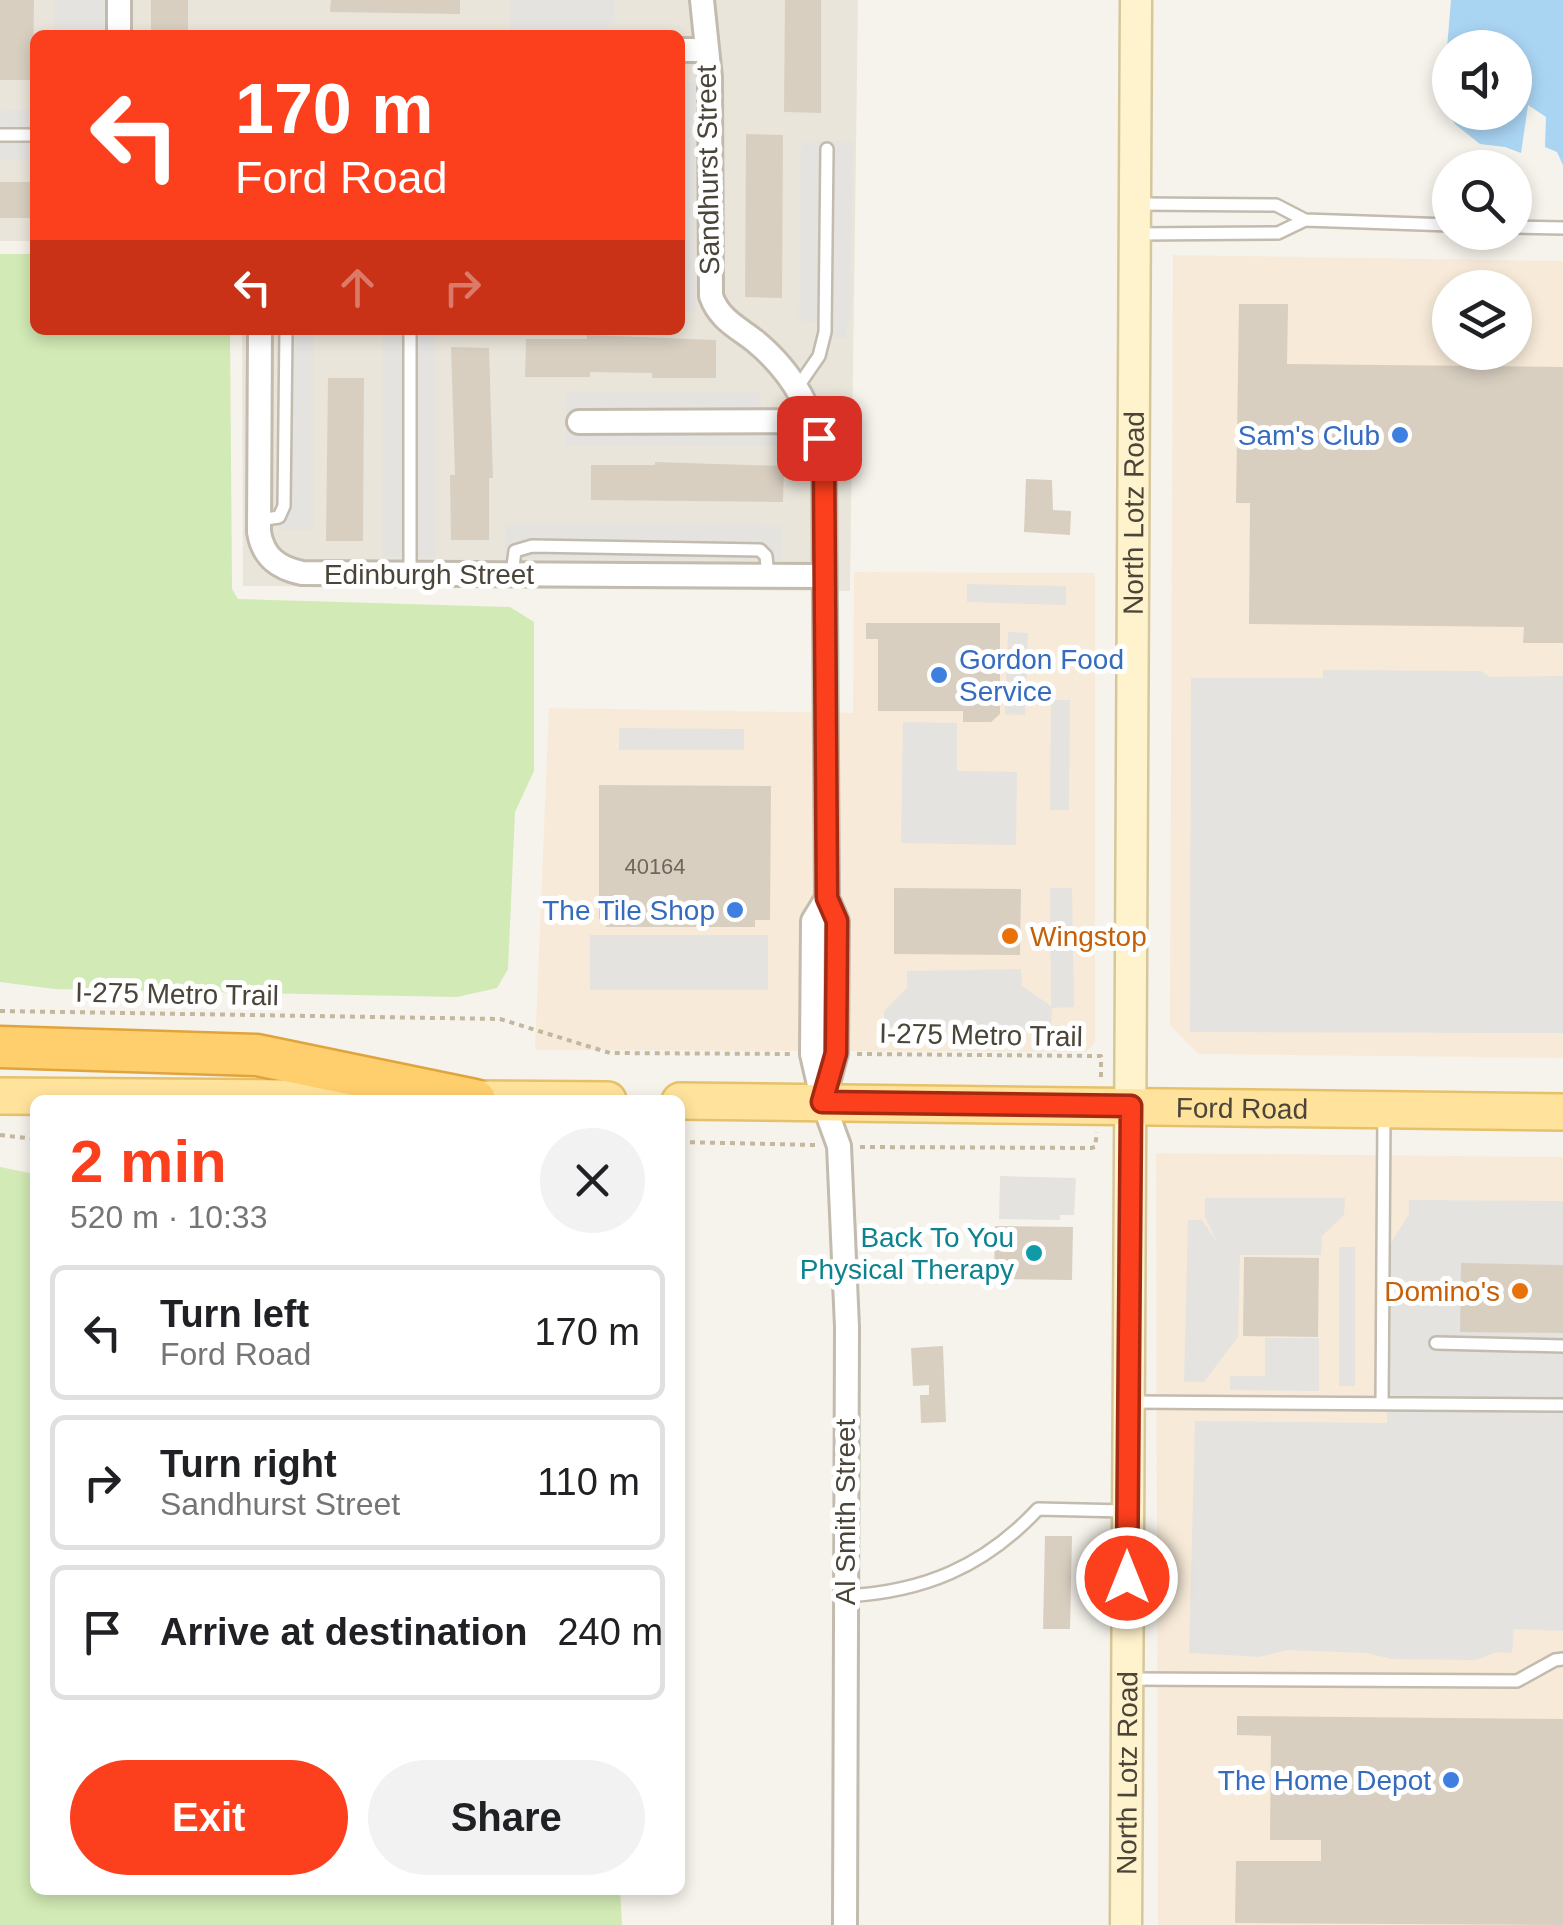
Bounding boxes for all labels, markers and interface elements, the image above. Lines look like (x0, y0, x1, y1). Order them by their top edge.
map controls (1432, 30, 1532, 370)
button: sound (1432, 30, 1532, 130)
street label: Sandhurst Street (691, 64, 725, 275)
icon: left (70, 70, 200, 200)
text: 170 m (235, 70, 433, 148)
button: search (1432, 150, 1532, 250)
text: Ford Road (235, 152, 448, 203)
icon: left (225, 260, 280, 315)
icon: ahead (330, 260, 385, 315)
icon: right (435, 260, 490, 315)
button: layers (1432, 270, 1532, 370)
pin (777, 396, 862, 481)
icon: arrive (792, 411, 847, 466)
street label: North Lotz Road (1117, 411, 1149, 615)
place label: Sam's Club (1238, 420, 1380, 451)
marker: Sam's Club (1389, 424, 1411, 446)
street label: Edinburgh Street (324, 559, 534, 590)
place label: Gordon Food Service (959, 644, 1124, 707)
marker: Gordon Food Service (928, 664, 950, 686)
house number: 40164 (624, 854, 686, 879)
place label: The Tile Shop (542, 895, 715, 926)
marker: The Tile Shop (724, 899, 746, 921)
place label: Wingstop (1030, 921, 1147, 952)
marker: Wingstop (999, 925, 1021, 947)
street label: I-275 Metro Trail (75, 977, 279, 1011)
street label: I-275 Metro Trail (879, 1018, 1083, 1052)
street label: Ford Road (1176, 1092, 1308, 1124)
text: 2 min (70, 1128, 227, 1195)
button: close (540, 1128, 645, 1233)
text: 520 m · 10:33 (70, 1199, 267, 1235)
place label: Back To You Physical Therapy (800, 1222, 1014, 1285)
marker: Back To You Physical Therapy (1023, 1242, 1045, 1264)
place label: Domino's (1384, 1276, 1500, 1307)
marker: Domino's (1509, 1280, 1531, 1302)
text: Turn left (160, 1293, 309, 1335)
icon: left (75, 1305, 130, 1360)
text: 170 m (534, 1311, 640, 1353)
text: Ford Road (160, 1336, 311, 1372)
street label: Al Smith Street (830, 1418, 861, 1605)
text: Turn right (160, 1443, 337, 1485)
icon: right (75, 1455, 130, 1510)
text: 110 m (537, 1461, 640, 1503)
text: Sandhurst Street (160, 1486, 400, 1522)
position arrow (1075, 1526, 1179, 1630)
icon: arrive (75, 1605, 130, 1660)
text: Arrive at destination (160, 1611, 527, 1653)
text: 240 m (557, 1611, 663, 1653)
street label: North Lotz Road (1111, 1671, 1143, 1875)
button: Exit (70, 1760, 348, 1875)
button: Share (368, 1760, 645, 1875)
place label: The Home Depot (1218, 1765, 1431, 1796)
marker: The Home Depot (1440, 1769, 1462, 1791)

